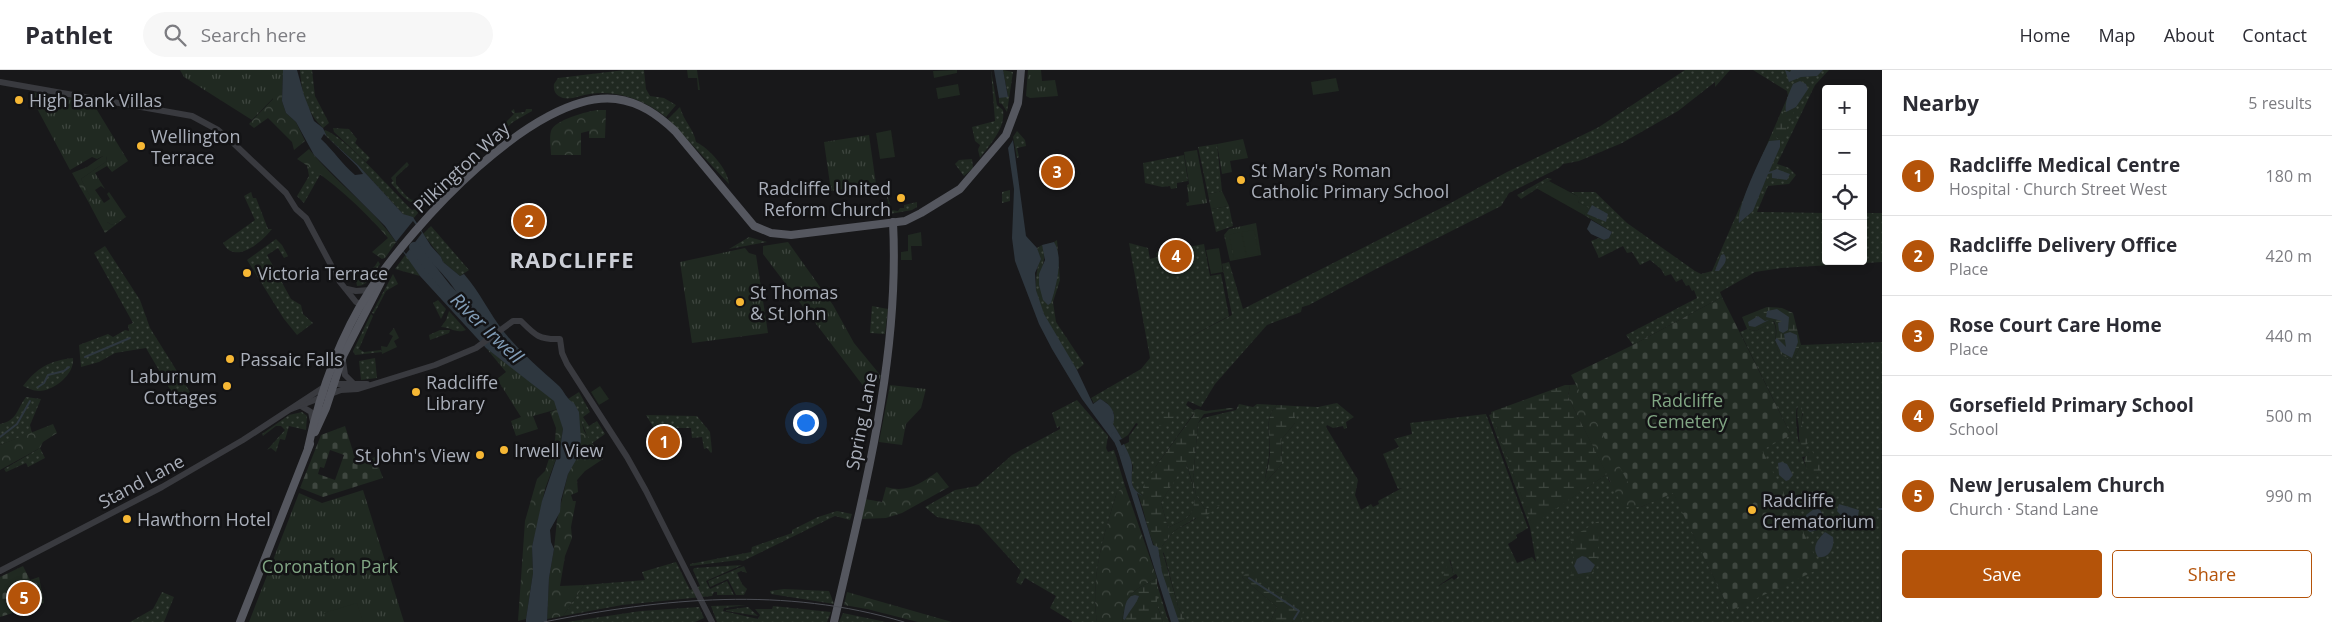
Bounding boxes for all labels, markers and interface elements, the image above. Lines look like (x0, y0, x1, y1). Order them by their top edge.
search box (143, 12, 493, 57)
text: Pathlet (25, 18, 113, 51)
icon: search (161, 21, 189, 49)
text: Search here (201, 22, 307, 48)
text: Home (2020, 23, 2070, 47)
text: Map (2098, 23, 2136, 47)
text: About (2164, 23, 2214, 47)
text: Contact (2242, 23, 2307, 47)
map controls (1822, 85, 1867, 265)
button: + (1822, 85, 1867, 130)
place label: High Bank Villas (29, 88, 162, 112)
text: Nearby (1902, 89, 1979, 117)
text: 5 results (2248, 92, 2312, 114)
marker: High Bank Villas (13, 94, 25, 106)
street label: Pilkington Way (408, 115, 515, 218)
place label: Wellington Terrace (151, 124, 240, 169)
button: − (1822, 130, 1867, 175)
marker: Wellington Terrace (135, 140, 147, 152)
text: Radcliffe Medical Centre (1949, 152, 2180, 178)
pin: 3 (1041, 153, 1073, 191)
place label: St Mary's Roman Catholic Primary School (1251, 158, 1449, 203)
text: 1 (1913, 165, 1923, 187)
text: 180 m (2266, 165, 2312, 187)
marker: St Mary's Roman Catholic Primary School (1235, 174, 1247, 186)
button: locate (1822, 175, 1867, 220)
place label: Radcliffe United Reform Church (758, 176, 891, 221)
text: Hospital · Church Street West (1949, 178, 2167, 200)
marker: Radcliffe United Reform Church (895, 192, 907, 204)
pin: 2 (513, 202, 545, 240)
button: layers (1822, 220, 1867, 265)
text: Radcliffe Delivery Office (1949, 232, 2177, 258)
pin: 4 (1160, 237, 1192, 275)
district label: RADCLIFFE (509, 244, 635, 274)
text: 2 (1913, 245, 1923, 267)
text: 420 m (2266, 245, 2312, 267)
text: Place (1949, 258, 1988, 280)
place label: Victoria Terrace (257, 261, 388, 285)
marker: Victoria Terrace (241, 267, 253, 279)
place label: St Thomas & St John (750, 280, 838, 325)
water label: River Irwell (445, 287, 530, 370)
marker: St Thomas & St John (734, 296, 746, 308)
text: Rose Court Care Home (1949, 312, 2162, 338)
text: 3 (1913, 325, 1923, 347)
text: 440 m (2266, 325, 2312, 347)
text: Place (1949, 338, 1988, 360)
place label: Passaic Falls (240, 347, 343, 371)
marker: Passaic Falls (224, 353, 236, 365)
place label: Laburnum Cottages (129, 364, 217, 409)
place label: Radcliffe Library (426, 370, 498, 415)
street label: Spring Lane (840, 370, 882, 472)
marker: Laburnum Cottages (221, 380, 233, 392)
marker: Radcliffe Library (410, 386, 422, 398)
park label: Radcliffe Cemetery (1646, 388, 1729, 433)
text: Gorsefield Primary School (1949, 392, 2194, 418)
text: 4 (1913, 405, 1923, 427)
text: 500 m (2266, 405, 2312, 427)
your location (793, 410, 819, 436)
text: School (1949, 418, 1999, 440)
pin: 1 (648, 423, 680, 461)
place label: Irwell View (514, 438, 604, 462)
place label: St John's View (355, 443, 470, 467)
marker: Irwell View (498, 444, 510, 456)
street label: Stand Lane (94, 448, 188, 514)
marker: St John's View (474, 449, 486, 461)
text: New Jerusalem Church (1949, 472, 2165, 498)
text: 5 (1913, 485, 1923, 507)
text: 990 m (2266, 485, 2312, 507)
place label: Radcliffe Crematorium (1762, 488, 1874, 533)
text: Church · Stand Lane (1949, 498, 2098, 520)
marker: Radcliffe Crematorium (1746, 504, 1758, 516)
place label: Hawthorn Hotel (137, 507, 271, 531)
marker: Hawthorn Hotel (121, 513, 133, 525)
button: Save (1902, 550, 2102, 598)
button: Share (2112, 550, 2312, 598)
park label: Coronation Park (262, 554, 399, 578)
pin: 5 (8, 579, 40, 617)

